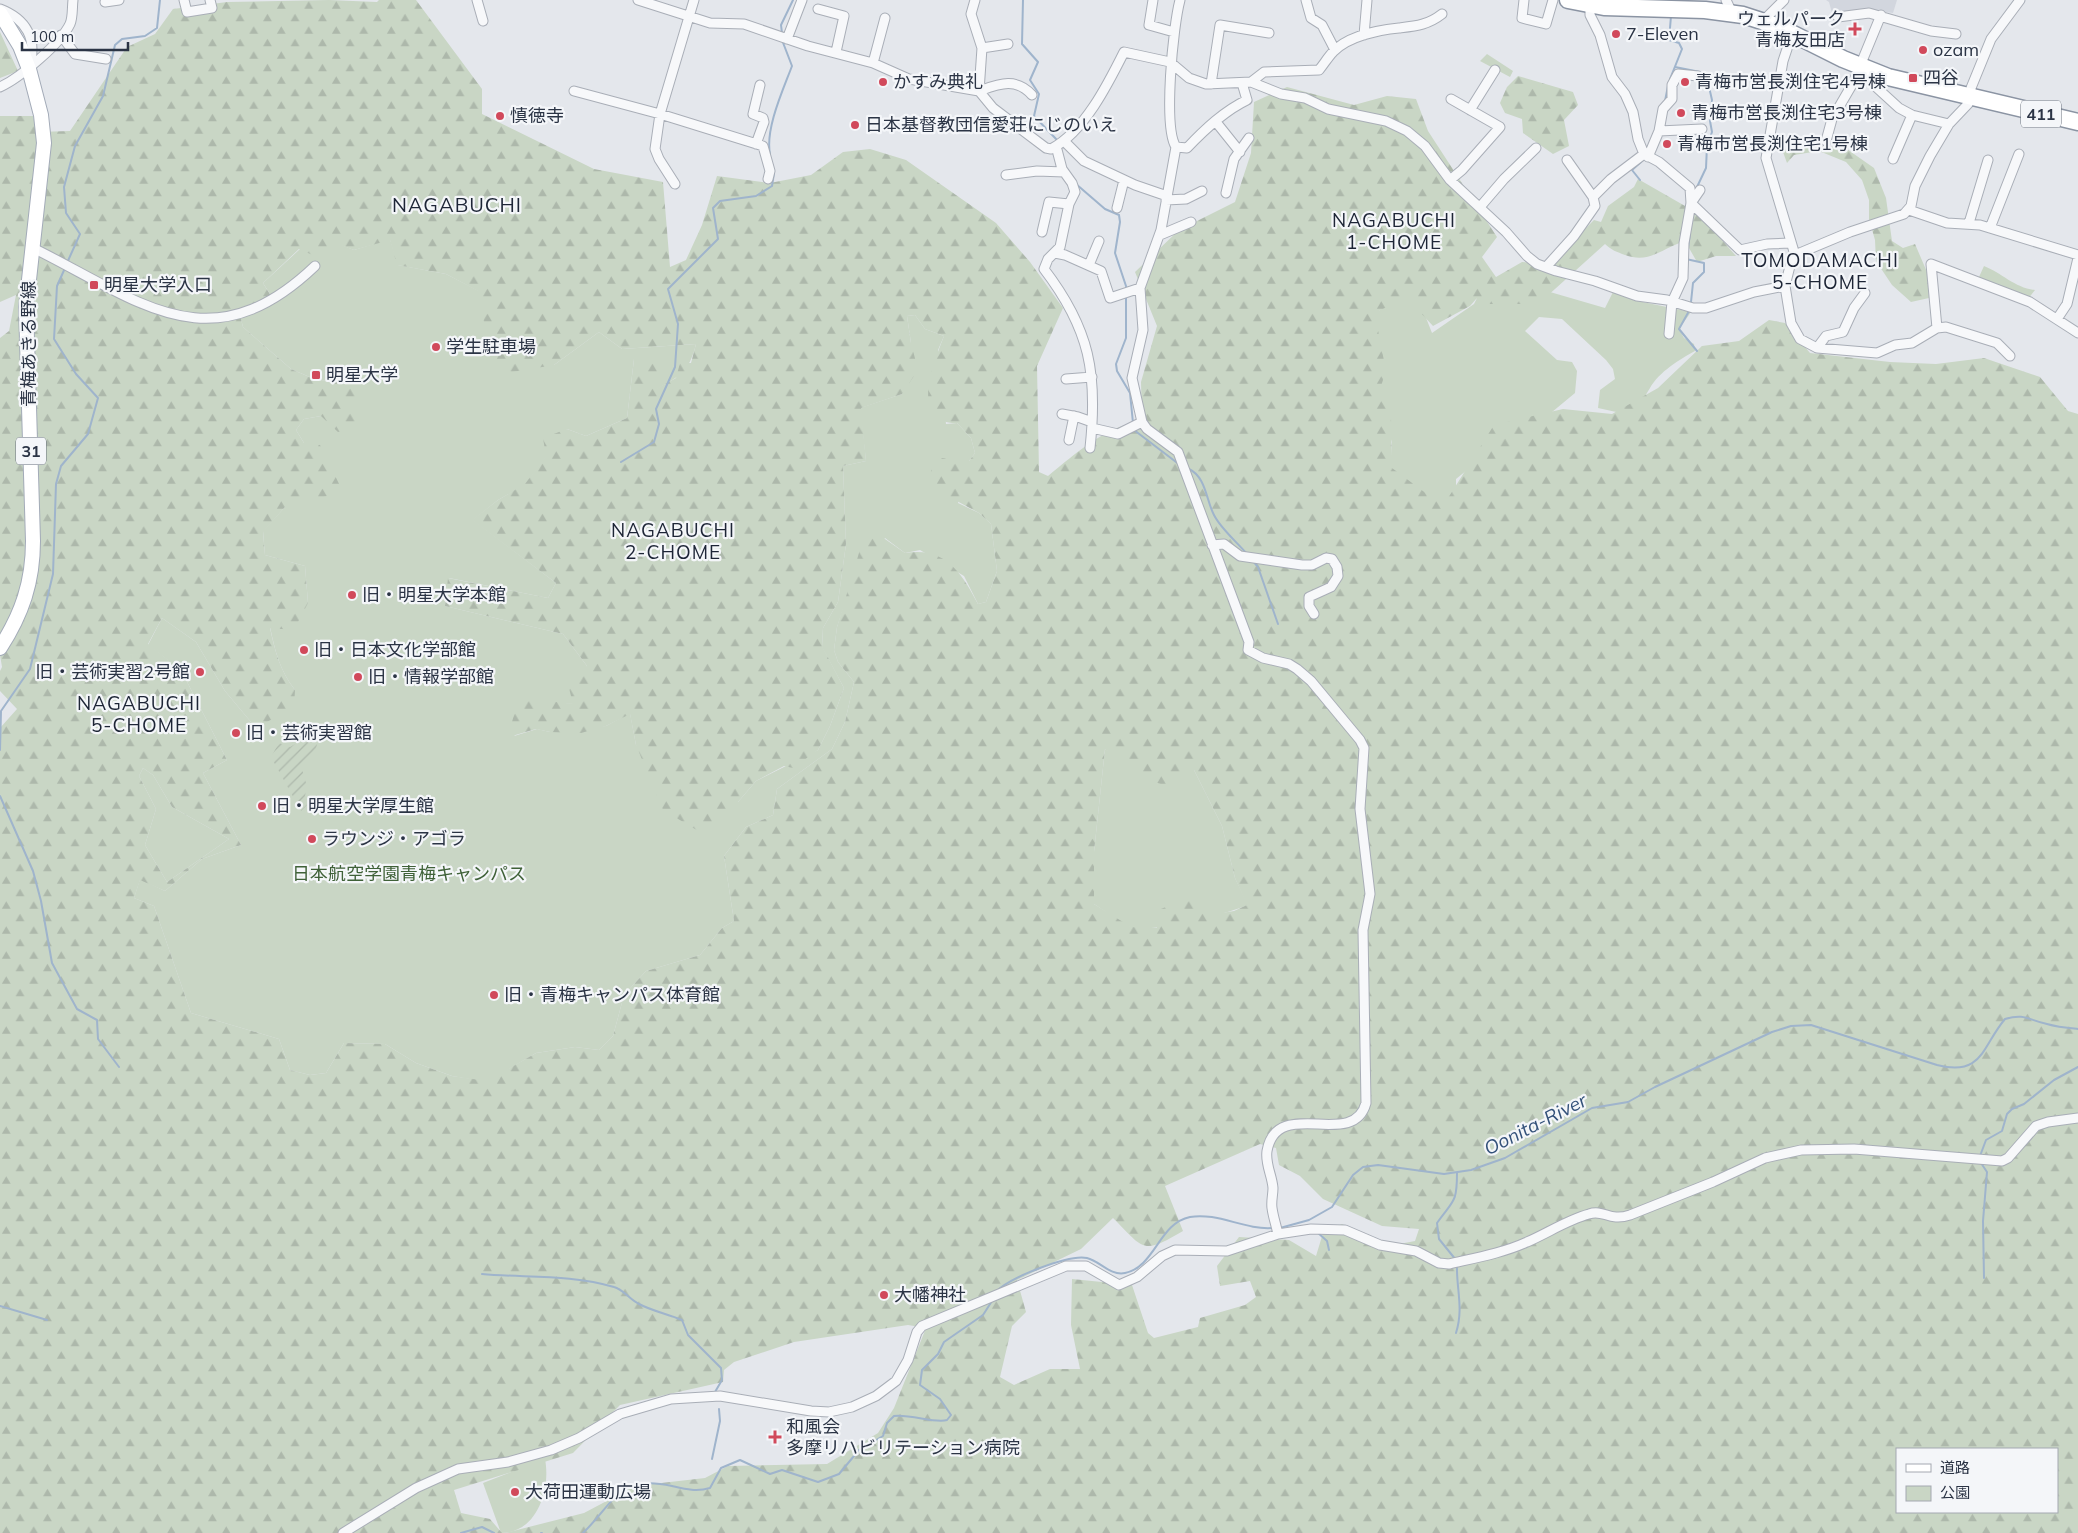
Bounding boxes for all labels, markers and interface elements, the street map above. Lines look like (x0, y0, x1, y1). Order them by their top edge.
place label: ウェルパーク 青梅友田店 (1737, 7, 1845, 51)
scale bar (22, 20, 129, 52)
place label: 7-Eleven (1626, 22, 1699, 45)
marker: ウェルパーク 青梅友田店 (1849, 23, 1861, 35)
text: 100 m (30, 27, 74, 46)
marker: 7-Eleven (1610, 28, 1622, 40)
place label: ozam (1933, 38, 1979, 61)
marker: ozam (1917, 44, 1929, 56)
place label: 四谷 (1923, 66, 1959, 89)
place label: かすみ典礼 (893, 70, 983, 93)
place label: 青梅市営長渕住宅4号棟 (1695, 70, 1886, 93)
marker: 四谷 (1907, 72, 1919, 84)
marker: かすみ典礼 (877, 76, 889, 88)
marker: 青梅市営長渕住宅4号棟 (1679, 76, 1691, 88)
road number: 411 (2021, 100, 2061, 128)
place label: 青梅市営長渕住宅3号棟 (1691, 101, 1882, 124)
place label: 慎徳寺 (510, 104, 564, 127)
marker: 青梅市営長渕住宅3号棟 (1675, 107, 1687, 119)
marker: 慎徳寺 (494, 110, 506, 122)
place label: 日本基督教団信愛荘にじのいえ (865, 113, 1117, 136)
marker: 日本基督教団信愛荘にじのいえ (849, 119, 861, 131)
place label: 青梅市営長渕住宅1号棟 (1677, 132, 1868, 155)
marker: 青梅市営長渕住宅1号棟 (1661, 138, 1673, 150)
district label: NAGABUCHI (392, 192, 522, 217)
district label: NAGABUCHI 1-CHOME (1332, 208, 1456, 254)
district label: TOMODAMACHI 5-CHOME (1741, 248, 1899, 294)
place label: 明星大学入口 (104, 273, 212, 296)
marker: 明星大学入口 (88, 279, 100, 291)
street label: 青梅あきる野線 (17, 281, 40, 407)
place label: 学生駐車場 (446, 335, 536, 358)
marker: 学生駐車場 (430, 341, 442, 353)
place label: 明星大学 (326, 363, 398, 386)
marker: 明星大学 (310, 369, 322, 381)
road number: 31 (16, 438, 46, 464)
district label: NAGABUCHI 2-CHOME (611, 518, 735, 564)
place label: 旧・明星大学本館 (362, 583, 506, 606)
marker: 旧・明星大学本館 (346, 589, 358, 601)
place label: 旧・日本文化学部館 (314, 638, 476, 661)
marker: 旧・日本文化学部館 (298, 644, 310, 656)
place label: 旧・芸術実習2号館 (35, 660, 190, 683)
place label: 旧・情報学部館 (368, 665, 494, 688)
marker: 旧・芸術実習2号館 (194, 666, 206, 678)
marker: 旧・情報学部館 (352, 671, 364, 683)
district label: NAGABUCHI 5-CHOME (77, 691, 201, 737)
place label: 旧・芸術実習館 (246, 721, 372, 744)
marker: 旧・芸術実習館 (230, 727, 242, 739)
place label: 旧・明星大学厚生館 (272, 794, 434, 817)
marker: 旧・明星大学厚生館 (256, 800, 268, 812)
place label: ラウンジ・アゴラ (322, 827, 466, 850)
marker: ラウンジ・アゴラ (306, 833, 318, 845)
park label: 日本航空学園青梅キャンパス (292, 862, 526, 885)
place label: 旧・青梅キャンパス体育館 (504, 983, 720, 1006)
marker: 旧・青梅キャンパス体育館 (488, 989, 500, 1001)
water label: Oonita-River (1480, 1087, 1591, 1160)
place label: 大幡神社 (894, 1283, 966, 1306)
marker: 大幡神社 (878, 1289, 890, 1301)
place label: 和風会 多摩リハビリテーション病院 (786, 1415, 1020, 1459)
marker: 和風会 多摩リハビリテーション病院 (768, 1430, 782, 1444)
legend (1896, 1448, 2058, 1513)
text: 道路 (1940, 1458, 1970, 1477)
place label: 大荷田運動広場 (525, 1480, 651, 1503)
text: 公園 (1940, 1483, 1970, 1502)
marker: 大荷田運動広場 (509, 1486, 521, 1498)

